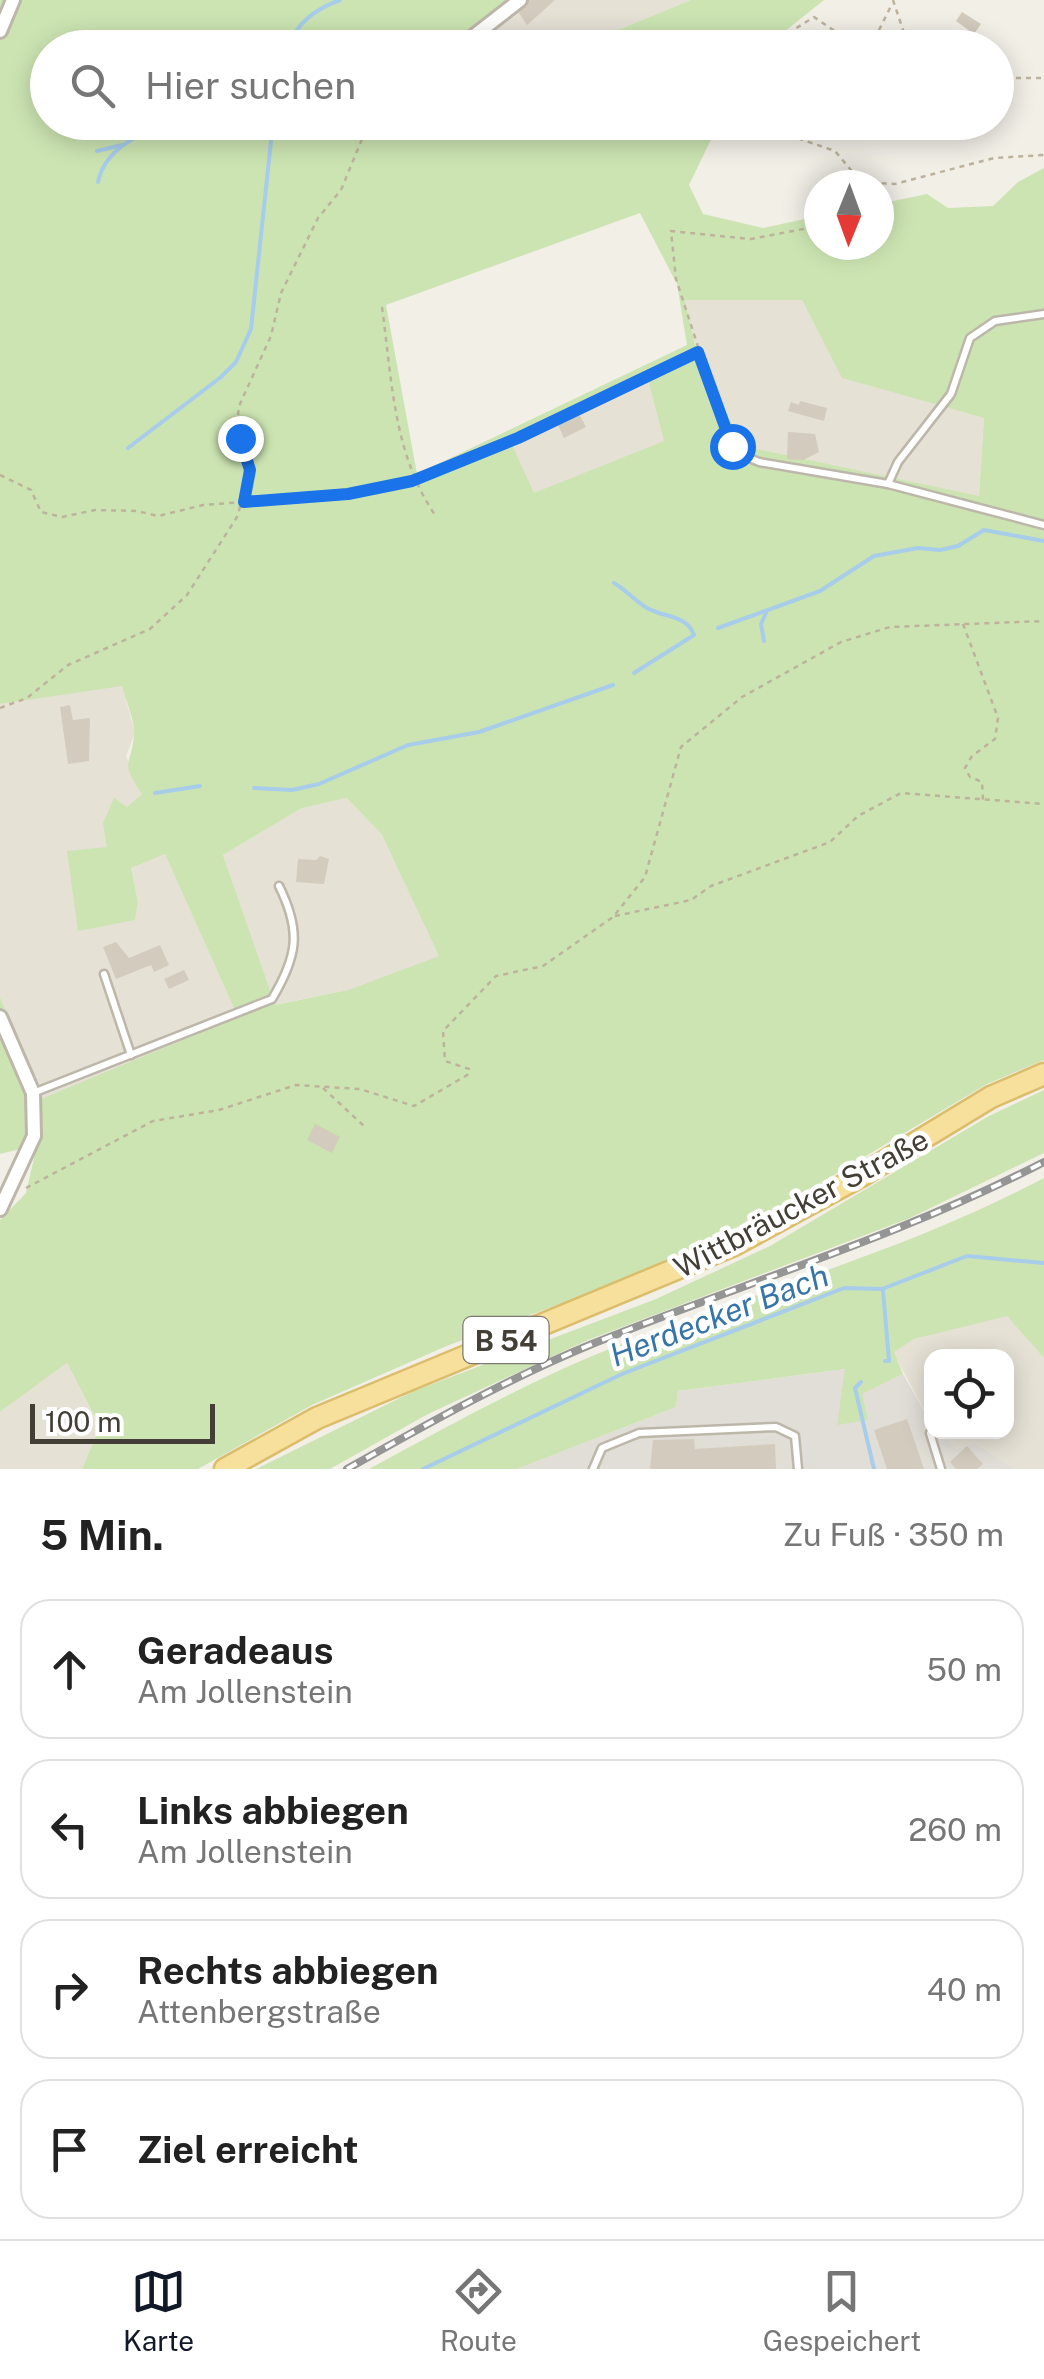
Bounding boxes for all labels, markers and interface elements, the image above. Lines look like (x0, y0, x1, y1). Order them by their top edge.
search box (30, 30, 1014, 140)
icon: search (65, 58, 120, 113)
text: Hier suchen (145, 63, 356, 108)
north arrow (804, 170, 894, 260)
route end (218, 416, 264, 462)
route start (710, 424, 756, 470)
street label: Wittbräucker Straße (668, 1121, 934, 1285)
water label: Herdecker Bach (604, 1256, 834, 1374)
road number: B 54 (464, 1317, 548, 1363)
map controls (924, 1349, 1014, 1439)
button: locate (924, 1349, 1014, 1439)
scale bar (30, 1399, 215, 1444)
text: 100 m (45, 1405, 122, 1438)
text: 5 Min. (40, 1510, 164, 1559)
text: Zu Fuß · 350 m (783, 1516, 1004, 1553)
text: Geradeaus (137, 1628, 334, 1673)
icon: ahead (42, 1642, 97, 1697)
text: 50 m (926, 1651, 1002, 1688)
text: Am Jollenstein (137, 1673, 353, 1710)
text: Links abbiegen (137, 1788, 409, 1833)
icon: left (42, 1802, 97, 1857)
text: 260 m (908, 1811, 1002, 1848)
text: Am Jollenstein (137, 1833, 353, 1870)
text: Rechts abbiegen (137, 1948, 439, 1993)
icon: right (42, 1962, 97, 2017)
text: 40 m (927, 1971, 1002, 2008)
text: Attenbergstraße (137, 1993, 381, 2030)
icon: arrive (42, 2122, 97, 2177)
text: Ziel erreicht (137, 2127, 359, 2172)
tab: Karte (123, 2264, 194, 2357)
tab: Route (440, 2264, 517, 2357)
tab: Gespeichert (763, 2264, 921, 2357)

